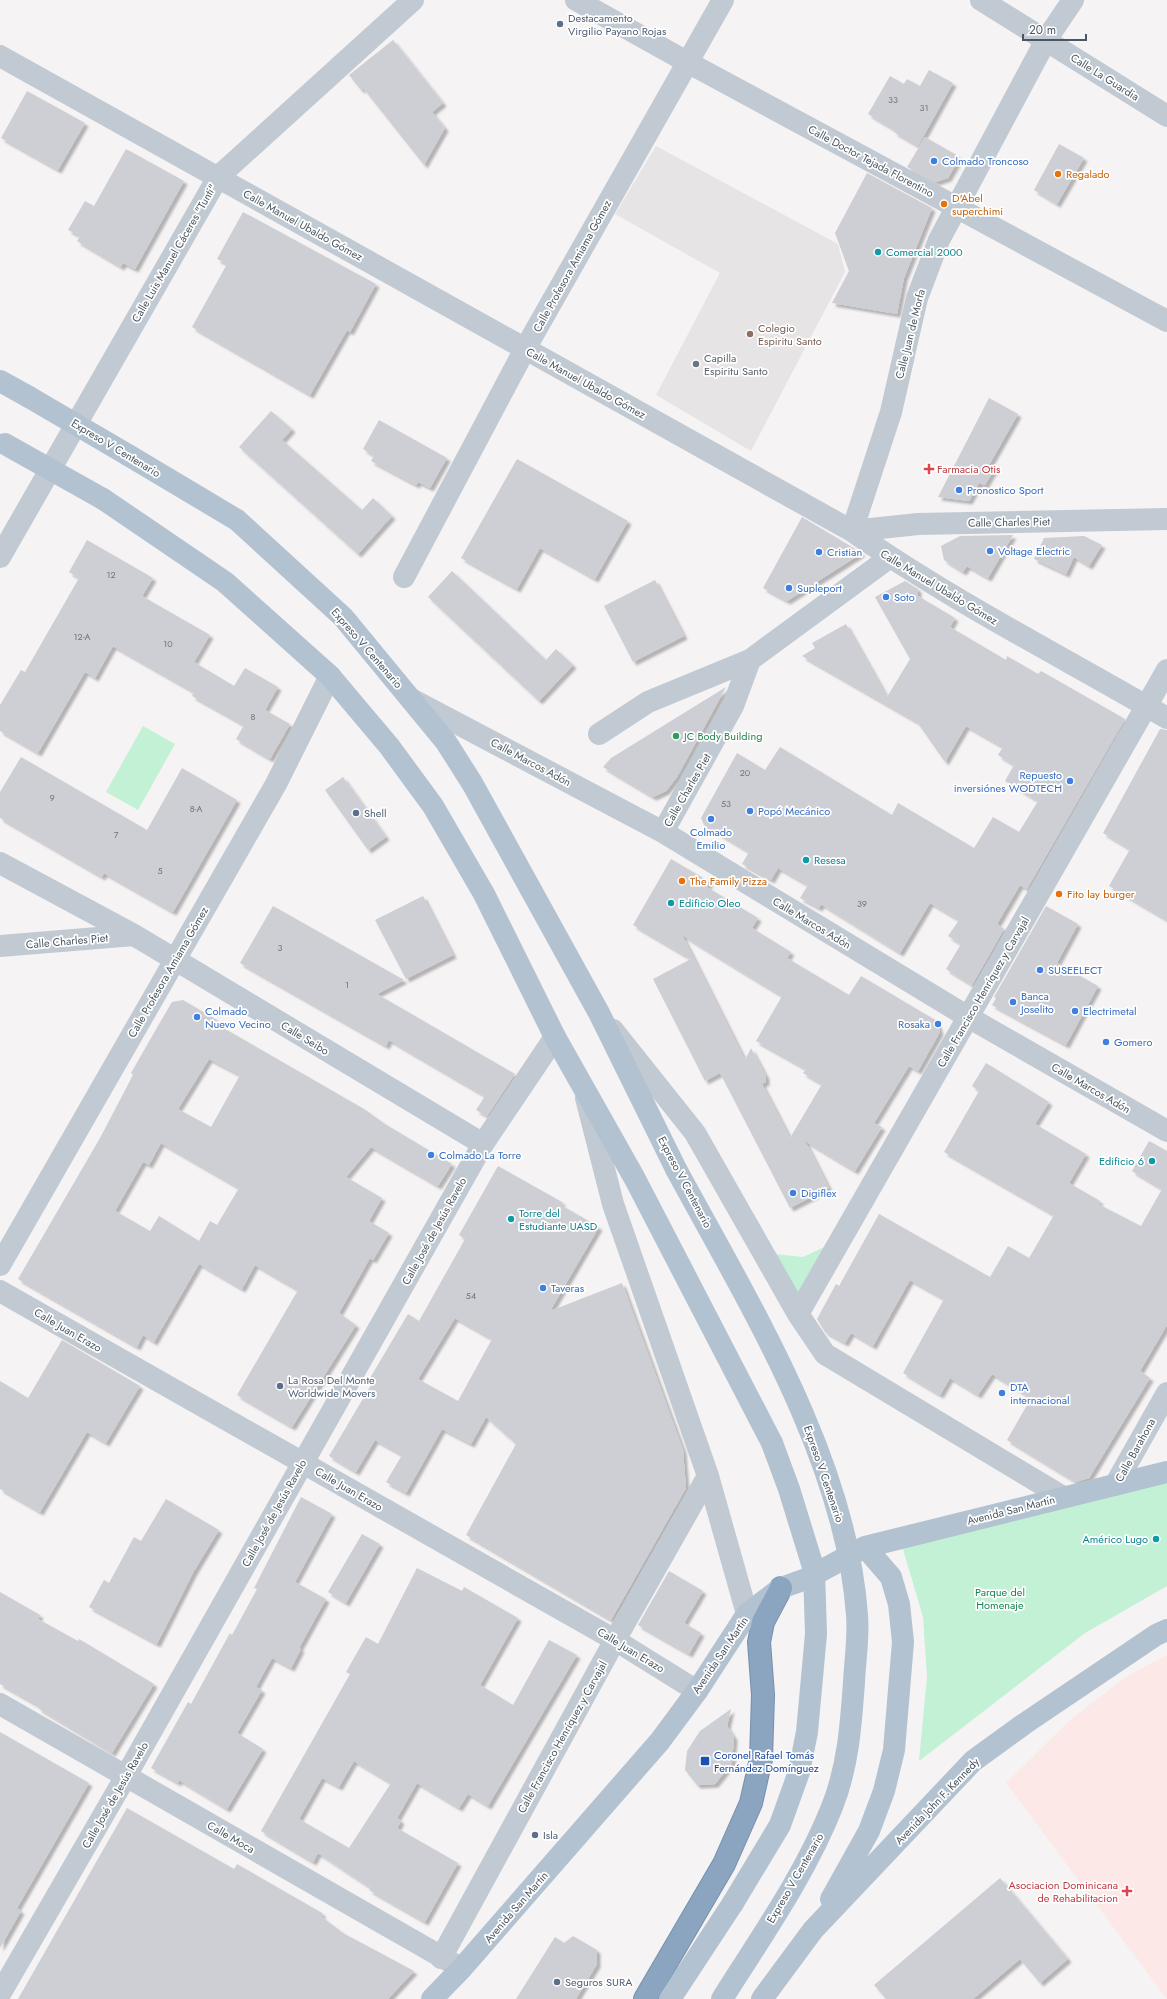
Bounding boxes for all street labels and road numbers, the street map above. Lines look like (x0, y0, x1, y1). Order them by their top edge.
street label: Calle La Guardia (1068, 49, 1142, 105)
street label: Calle Doctor Tejada Florentino (805, 121, 937, 201)
street label: Calle Luis Manuel Cáceres "Tunti" (128, 181, 220, 325)
street label: Calle Manuel Ubaldo Gómez (240, 185, 366, 265)
street label: Calle Profesora Amiama Gómez (529, 197, 615, 335)
street label: Calle Juan de Morfa (891, 287, 929, 381)
street label: Calle Manuel Ubaldo Gómez (523, 343, 649, 423)
street label: Expreso V Centenario (68, 415, 164, 481)
street label: Calle Charles Piet (968, 513, 1051, 531)
street label: Calle Manuel Ubaldo Gómez (877, 546, 1001, 628)
street label: Expreso V Centenario (328, 604, 406, 692)
street label: Calle Marcos Adón (488, 734, 574, 790)
street label: Calle Charles Piet (659, 750, 715, 830)
street label: Calle Marcos Adón (770, 893, 854, 953)
street label: Calle Profesora Amiama Gómez (124, 904, 212, 1040)
street label: Calle Francisco Henríquez y Carvajal (933, 914, 1033, 1070)
street label: Calle Charles Piet (25, 929, 109, 953)
street label: Calle Seibo (278, 1017, 332, 1059)
street label: Calle Marcos Adón (1048, 1059, 1134, 1117)
street label: Expreso V Centenario (654, 1133, 716, 1231)
street label: Calle José de Jesús Ravelo (398, 1174, 470, 1288)
street label: Calle Juan Erazo (31, 1304, 105, 1356)
street label: Calle Barahona (1111, 1415, 1159, 1485)
street label: Expreso V Centenario (800, 1423, 848, 1525)
street label: Calle José de Jesús Ravelo (238, 1456, 310, 1570)
street label: Calle Juan Erazo (312, 1463, 386, 1515)
street label: Avenida San Martín (965, 1491, 1057, 1529)
street label: Avenida San Martín (688, 1613, 752, 1697)
street label: Calle Juan Erazo (594, 1624, 668, 1676)
street label: Calle Francisco Henríquez y Carvajal (513, 1658, 611, 1816)
street label: Calle José de Jesús Ravelo (78, 1739, 152, 1851)
street label: Avenida John F. Kennedy (891, 1754, 983, 1848)
street label: Calle Moca (204, 1817, 258, 1857)
street label: Expreso V Centenario (763, 1830, 827, 1926)
street label: Avenida San Martín (480, 1868, 552, 1946)

